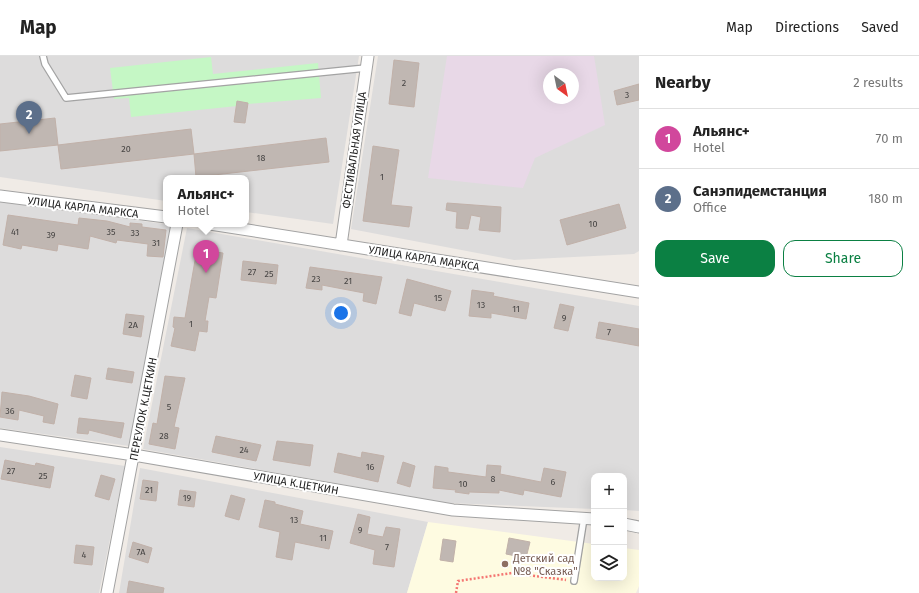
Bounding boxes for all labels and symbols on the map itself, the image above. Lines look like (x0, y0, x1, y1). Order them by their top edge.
north arrow (543, 68, 579, 104)
house number: 2 (402, 78, 406, 88)
street label: ФЕСТИВАЛЬНАЯ УЛИЦА (340, 90, 369, 209)
house number: 3 (625, 90, 629, 100)
pin: 2 (16, 101, 42, 134)
house number: 20 (121, 144, 131, 154)
house number: 18 (257, 153, 265, 163)
house number: 1 (380, 172, 384, 182)
street label: УЛИЦА КАРЛА МАРКСА (27, 194, 140, 221)
house number: 10 (589, 219, 597, 229)
house number: 41 (11, 227, 19, 237)
house number: 35 (106, 227, 116, 237)
house number: 33 (131, 228, 139, 238)
house number: 39 (46, 230, 56, 240)
house number: 31 (152, 238, 160, 248)
pin: 1 (193, 240, 219, 273)
street label: УЛИЦА КАРЛА МАРКСА (368, 243, 481, 274)
house number: 27 (248, 267, 256, 277)
house number: 25 (265, 269, 274, 279)
house number: 23 (312, 274, 320, 284)
house number: 21 (344, 276, 352, 286)
house number: 15 (434, 293, 443, 303)
house number: 13 (477, 300, 485, 310)
your location (331, 303, 351, 323)
house number: 11 (512, 304, 520, 314)
house number: 9 (562, 313, 567, 323)
house number: 1 (189, 319, 193, 329)
house number: 2А (128, 320, 139, 330)
house number: 7 (607, 327, 611, 337)
street label: ПЕРЕУЛОК К.ЦЕТКИН (127, 356, 160, 462)
house number: 5 (167, 402, 172, 412)
house number: 36 (5, 406, 15, 416)
house number: 28 (159, 431, 169, 441)
house number: 24 (239, 445, 249, 455)
house number: 16 (366, 462, 375, 472)
house number: 27 (7, 466, 15, 476)
street label: УЛИЦА К.ЦЕТКИН (252, 470, 340, 497)
house number: 25 (39, 471, 48, 481)
house number: 8 (491, 474, 496, 484)
house number: 6 (551, 477, 556, 487)
house number: 10 (459, 479, 467, 489)
house number: 21 (145, 485, 153, 495)
house number: 19 (183, 493, 192, 503)
house number: 13 (290, 515, 298, 525)
house number: 9 (358, 525, 363, 535)
house number: 11 (319, 533, 327, 543)
house number: 7 (385, 542, 389, 552)
house number: 7А (137, 547, 146, 557)
house number: 4 (82, 550, 87, 560)
place label: Детский сад №8 "Сказка" (512, 552, 578, 578)
marker: Детский сад №8 "Сказка" (500, 559, 510, 569)

